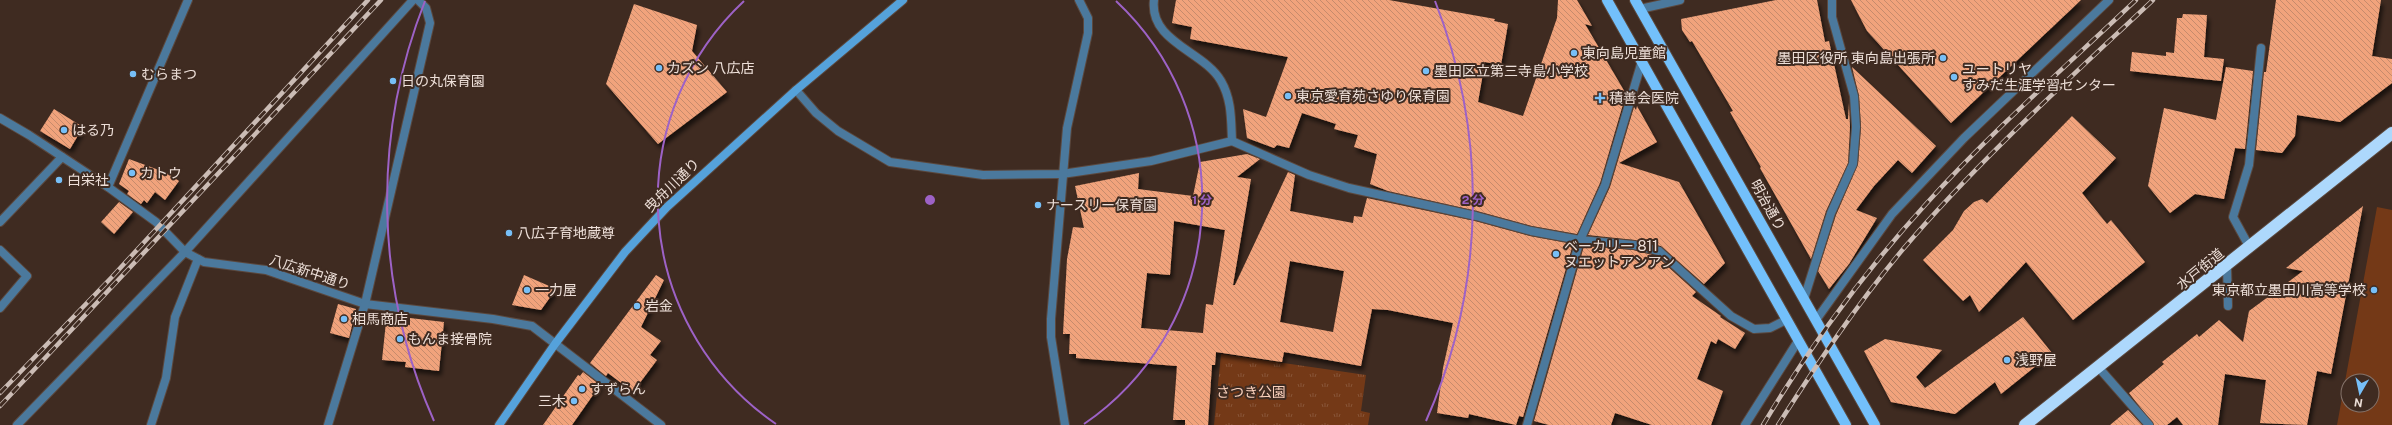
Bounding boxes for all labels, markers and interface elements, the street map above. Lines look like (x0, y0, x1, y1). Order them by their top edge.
place label: 東向島児童館 (1582, 45, 1666, 61)
marker: 東向島児童館 (1569, 48, 1579, 58)
place label: 墨田区役所 東向島出張所 (1778, 50, 1935, 66)
marker: 墨田区役所 東向島出張所 (1938, 53, 1948, 63)
place label: カズン 八広店 (667, 60, 754, 76)
place label: ユートリヤ すみだ生涯学習センター (1962, 61, 2116, 93)
marker: カズン 八広店 (654, 63, 664, 73)
place label: 墨田区立第三寺島小学校 (1434, 63, 1588, 79)
place label: むらまつ (141, 66, 197, 82)
marker: 墨田区立第三寺島小学校 (1421, 66, 1431, 76)
marker: むらまつ (128, 69, 138, 79)
marker: ユートリヤ すみだ生涯学習センター (1949, 72, 1959, 82)
place label: 日の丸保育園 (401, 73, 485, 89)
marker: 日の丸保育園 (388, 76, 398, 86)
place label: 東京愛育苑さゆり保育園 (1296, 88, 1450, 104)
place label: 積善会医院 (1609, 90, 1679, 106)
marker: 東京愛育苑さゆり保育園 (1283, 91, 1293, 101)
marker: 積善会医院 (1594, 92, 1606, 104)
place label: はる乃 (72, 122, 114, 138)
marker: はる乃 (59, 125, 69, 135)
street label: 曳舟川通り (641, 155, 703, 215)
place label: カトウ (140, 165, 182, 181)
marker: カトウ (127, 168, 137, 178)
place label: 白栄社 (67, 172, 109, 188)
marker: 白栄社 (54, 175, 64, 185)
street label: 明治通り (1747, 177, 1789, 233)
centre of rings (923, 193, 937, 207)
text: 1 分 (1192, 193, 1212, 207)
text: 2 分 (1462, 193, 1484, 207)
place label: ナースリー保育園 (1046, 197, 1157, 213)
marker: ナースリー保育園 (1033, 200, 1043, 210)
place label: 八広子育地蔵尊 (517, 225, 615, 241)
marker: 八広子育地蔵尊 (504, 228, 514, 238)
place label: ベーカリー 811 ヌエットアンアン (1564, 238, 1675, 270)
street label: 水戸街道 (2173, 245, 2227, 293)
marker: ベーカリー 811 ヌエットアンアン (1551, 249, 1561, 259)
street label: 八広新中通り (268, 251, 352, 293)
place label: 一力屋 (535, 282, 577, 298)
place label: 東京都立墨田川高等学校 (2212, 282, 2366, 298)
marker: 一力屋 (522, 285, 532, 295)
marker: 東京都立墨田川高等学校 (2369, 285, 2379, 295)
place label: 岩金 (645, 298, 673, 314)
marker: 岩金 (632, 301, 642, 311)
place label: 相馬商店 (352, 311, 408, 327)
marker: 相馬商店 (339, 314, 349, 324)
place label: もんま接骨院 (408, 331, 492, 347)
marker: もんま接骨院 (395, 334, 405, 344)
place label: 浅野屋 (2015, 352, 2057, 368)
marker: 浅野屋 (2002, 355, 2012, 365)
north arrow (2340, 373, 2380, 413)
place label: すずらん (590, 381, 646, 397)
marker: すずらん (577, 384, 587, 394)
park label: さつき公園 (1216, 384, 1286, 400)
place label: 三木 (538, 393, 566, 409)
marker: 三木 (569, 396, 579, 406)
text: N (2353, 396, 2364, 409)

